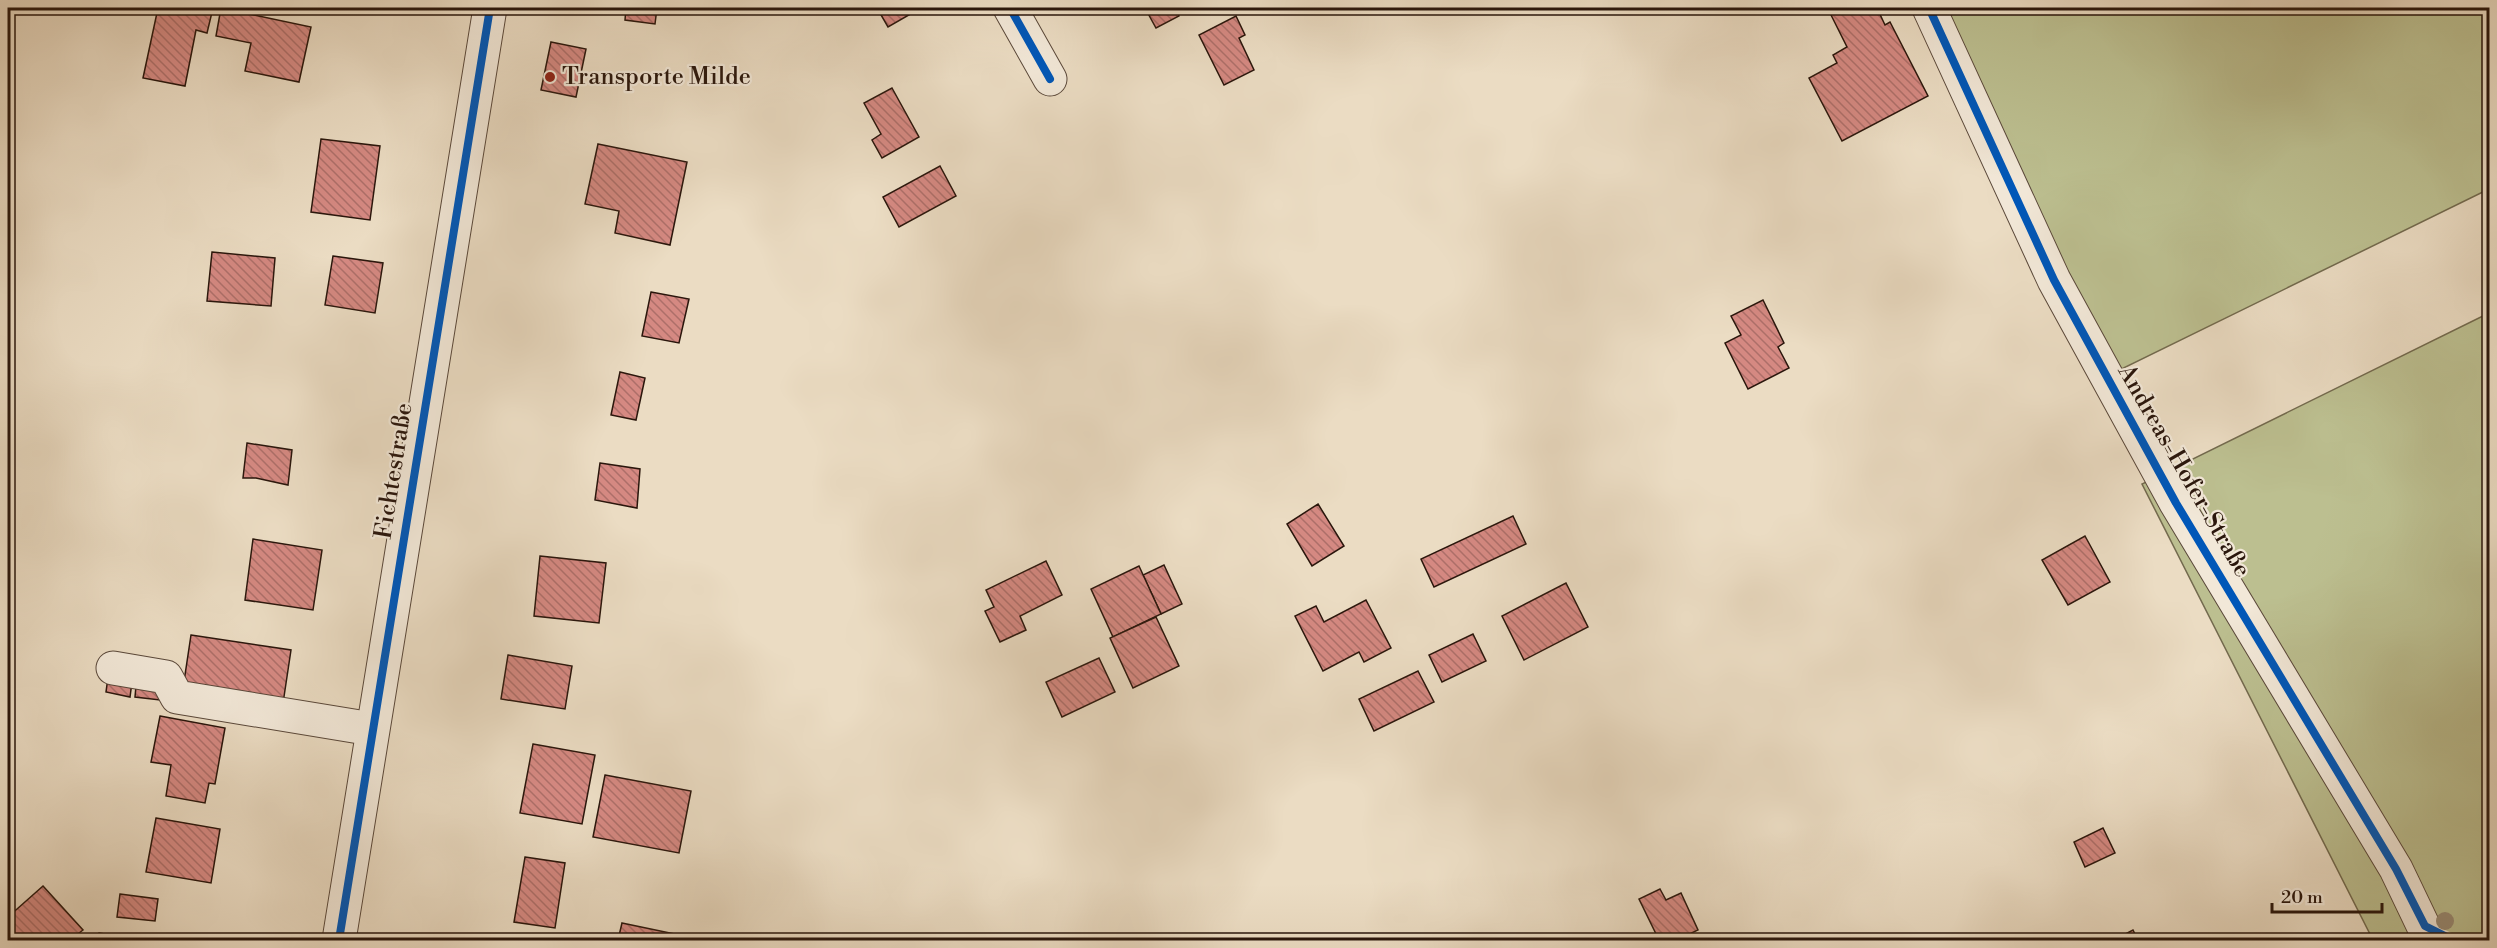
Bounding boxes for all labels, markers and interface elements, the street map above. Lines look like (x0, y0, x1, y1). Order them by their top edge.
place label: Transporte Milde (562, 62, 751, 92)
marker: Transporte Milde (543, 70, 557, 84)
street label: Andreas-Hofer-Straße (2110, 358, 2257, 583)
street label: Fichtestraße (368, 401, 420, 541)
scale bar (2272, 876, 2382, 914)
text: 20 m (2281, 886, 2323, 909)

